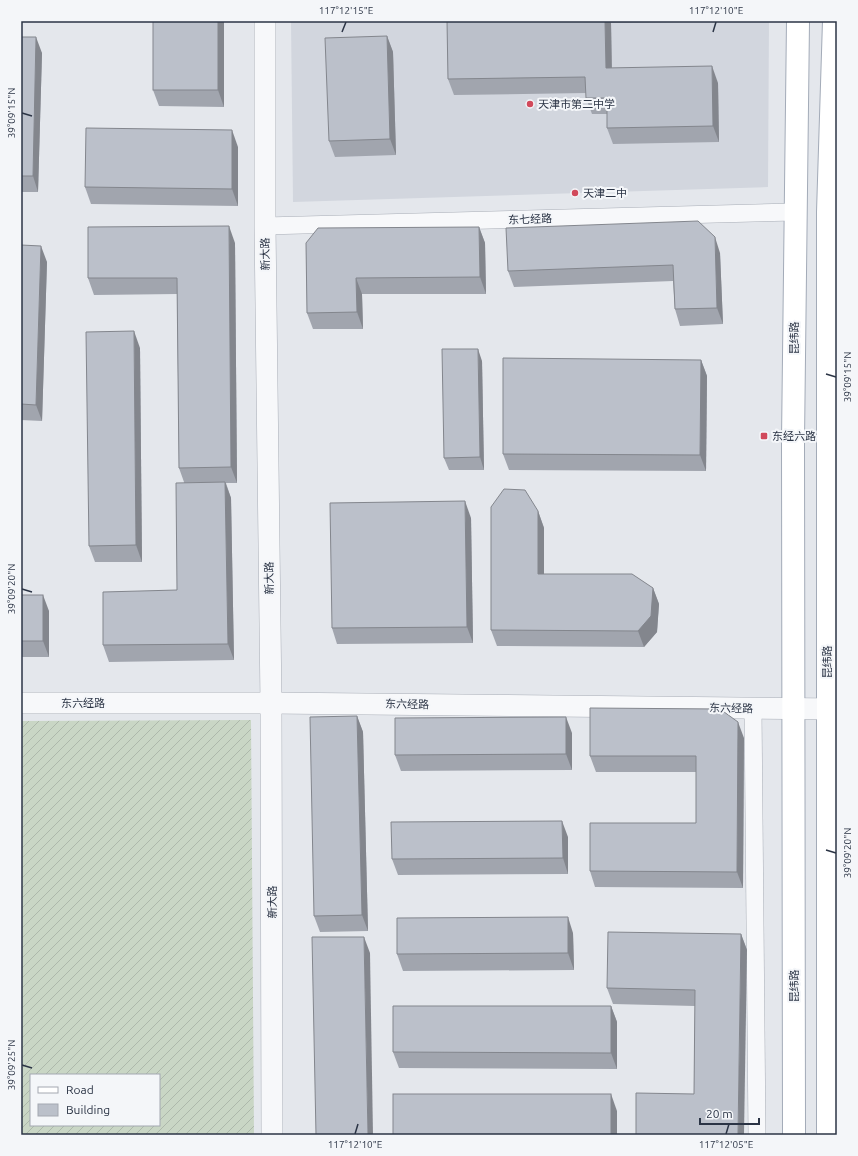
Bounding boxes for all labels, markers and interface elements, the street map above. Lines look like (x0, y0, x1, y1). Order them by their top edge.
text: 117°12'15"E (319, 5, 374, 16)
text: 117°12'10"E (689, 5, 744, 16)
text: 39°09'15"N (6, 88, 17, 138)
place label: 天津市第二中学 (538, 98, 615, 110)
marker: 天津市第二中学 (525, 99, 535, 109)
place label: 天津二中 (583, 187, 627, 199)
marker: 天津二中 (570, 188, 580, 198)
street label: 东七经路 (508, 212, 552, 226)
street label: 新大路 (259, 237, 271, 271)
street label: 昆纬路 (788, 322, 800, 355)
text: 39°09'15"N (842, 352, 853, 402)
place label: 东经六路 (772, 430, 816, 442)
marker: 东经六路 (759, 431, 769, 441)
street label: 新大路 (263, 561, 275, 595)
text: 39°09'20"N (6, 564, 17, 614)
street label: 昆纬路 (821, 646, 833, 679)
street label: 东六经路 (61, 697, 105, 709)
street label: 东六经路 (385, 698, 429, 710)
street label: 东六经路 (709, 702, 753, 714)
text: 39°09'20"N (842, 828, 853, 878)
street label: 新大路 (266, 886, 278, 919)
street label: 昆纬路 (788, 970, 800, 1003)
text: 39°09'25"N (6, 1040, 17, 1090)
legend (30, 1074, 160, 1126)
text: Road (66, 1083, 94, 1096)
scale bar (700, 1100, 759, 1126)
text: Building (66, 1103, 110, 1116)
text: 20 m (706, 1107, 733, 1120)
text: 117°12'10"E (328, 1139, 383, 1150)
text: 117°12'05"E (699, 1139, 754, 1150)

